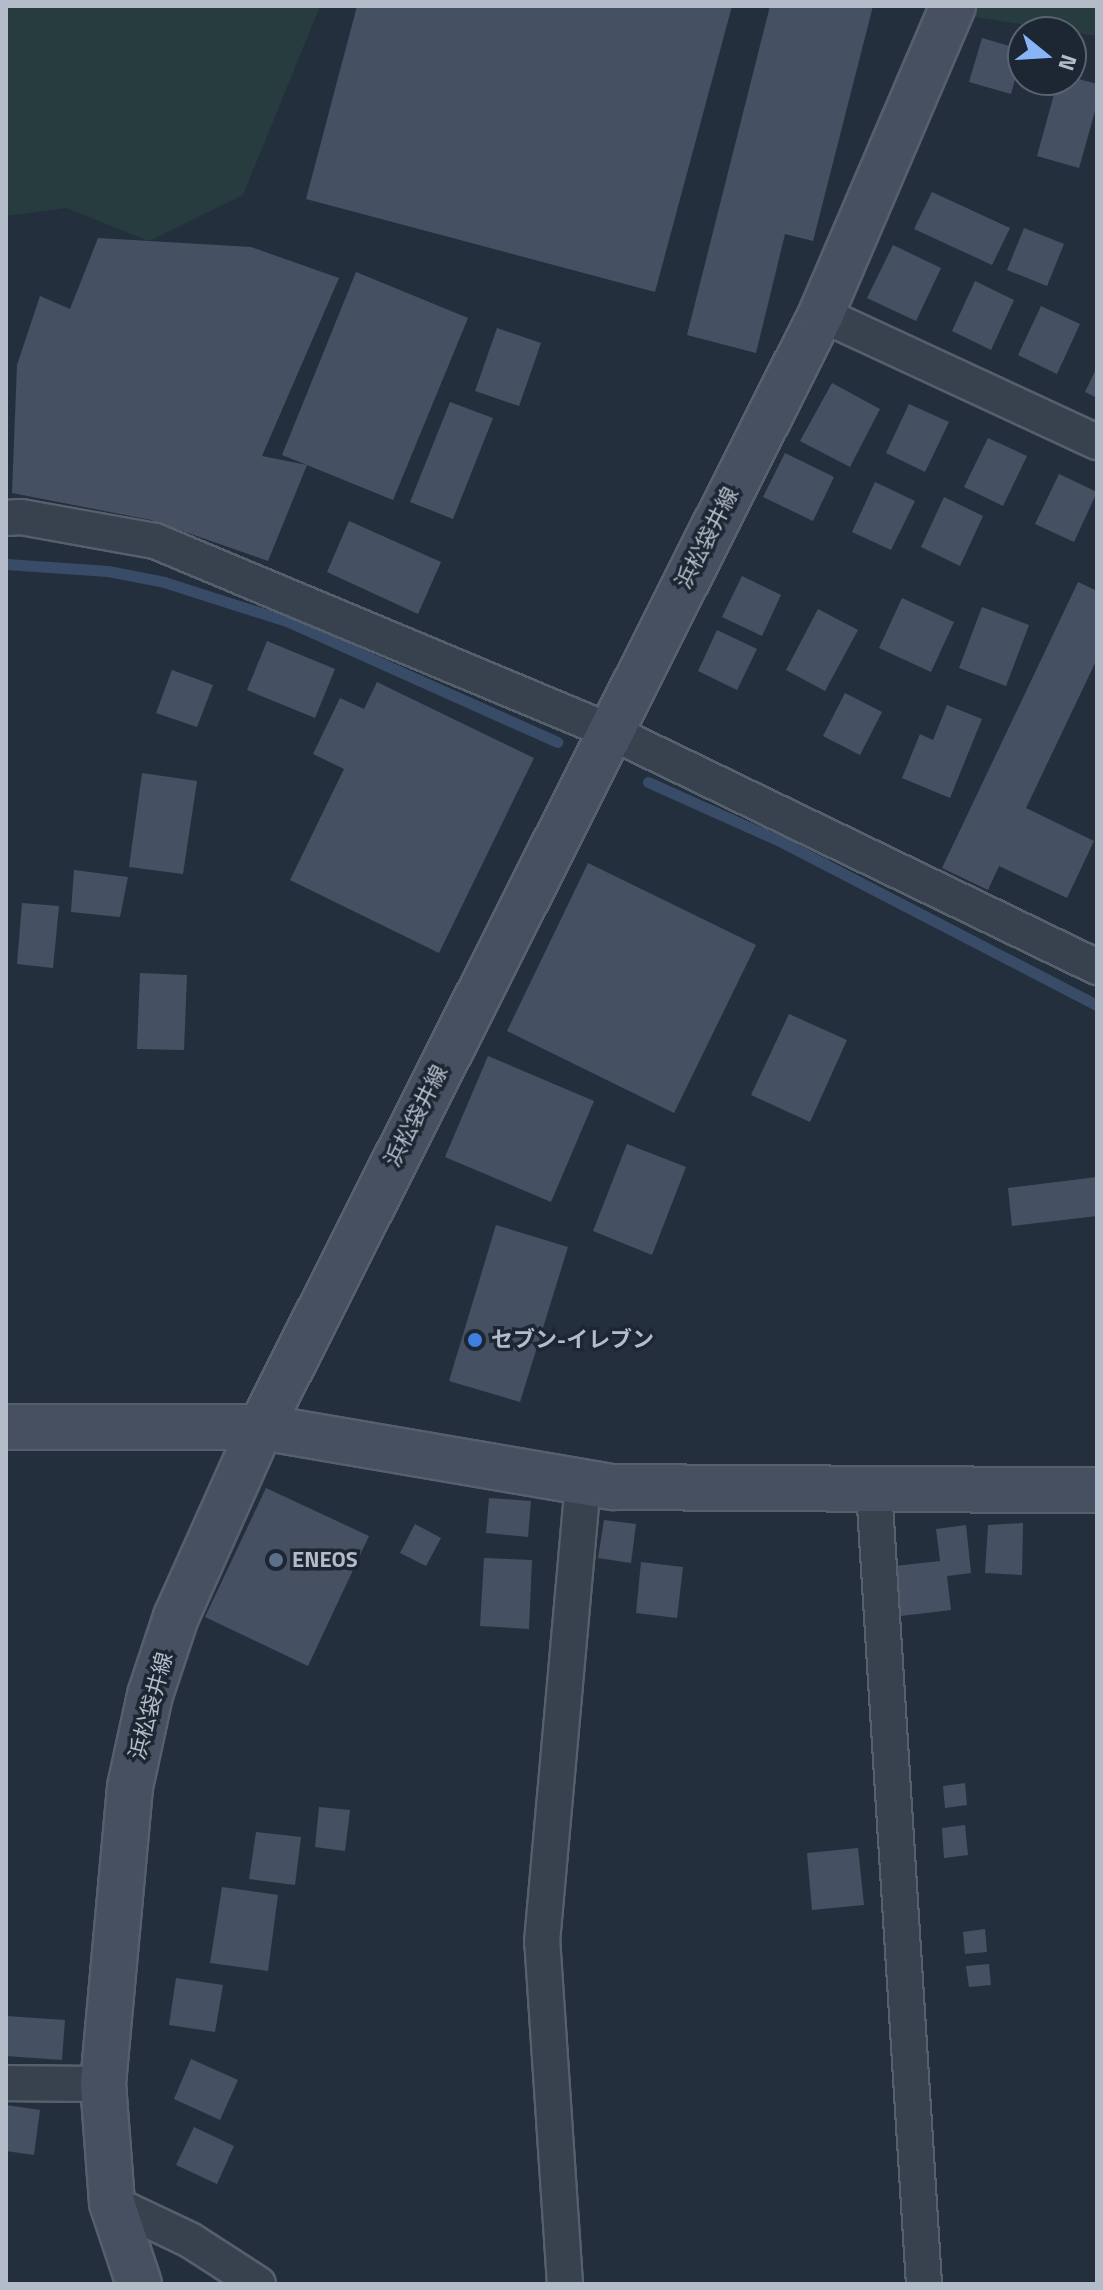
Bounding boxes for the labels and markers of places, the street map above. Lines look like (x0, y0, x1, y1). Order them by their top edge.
place label: セブン-イレブン (491, 1327, 654, 1353)
marker: セブン-イレブン (466, 1331, 484, 1349)
place label: ENEOS (292, 1547, 358, 1573)
marker: ENEOS (267, 1551, 285, 1569)

